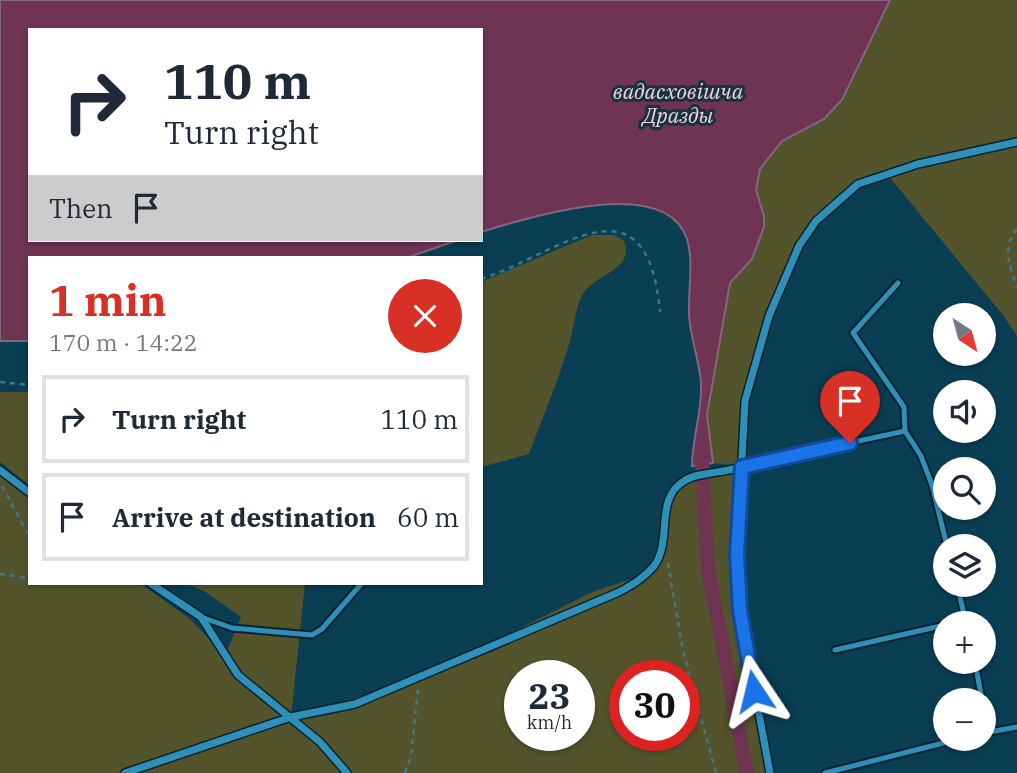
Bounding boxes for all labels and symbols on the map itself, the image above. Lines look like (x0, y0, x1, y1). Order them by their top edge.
water label: вадасховішча Дразды (613, 77, 744, 129)
north arrow (933, 303, 996, 366)
pin (820, 371, 880, 443)
position arrow (717, 654, 791, 728)
speed limit sign: 30 (609, 660, 700, 751)

